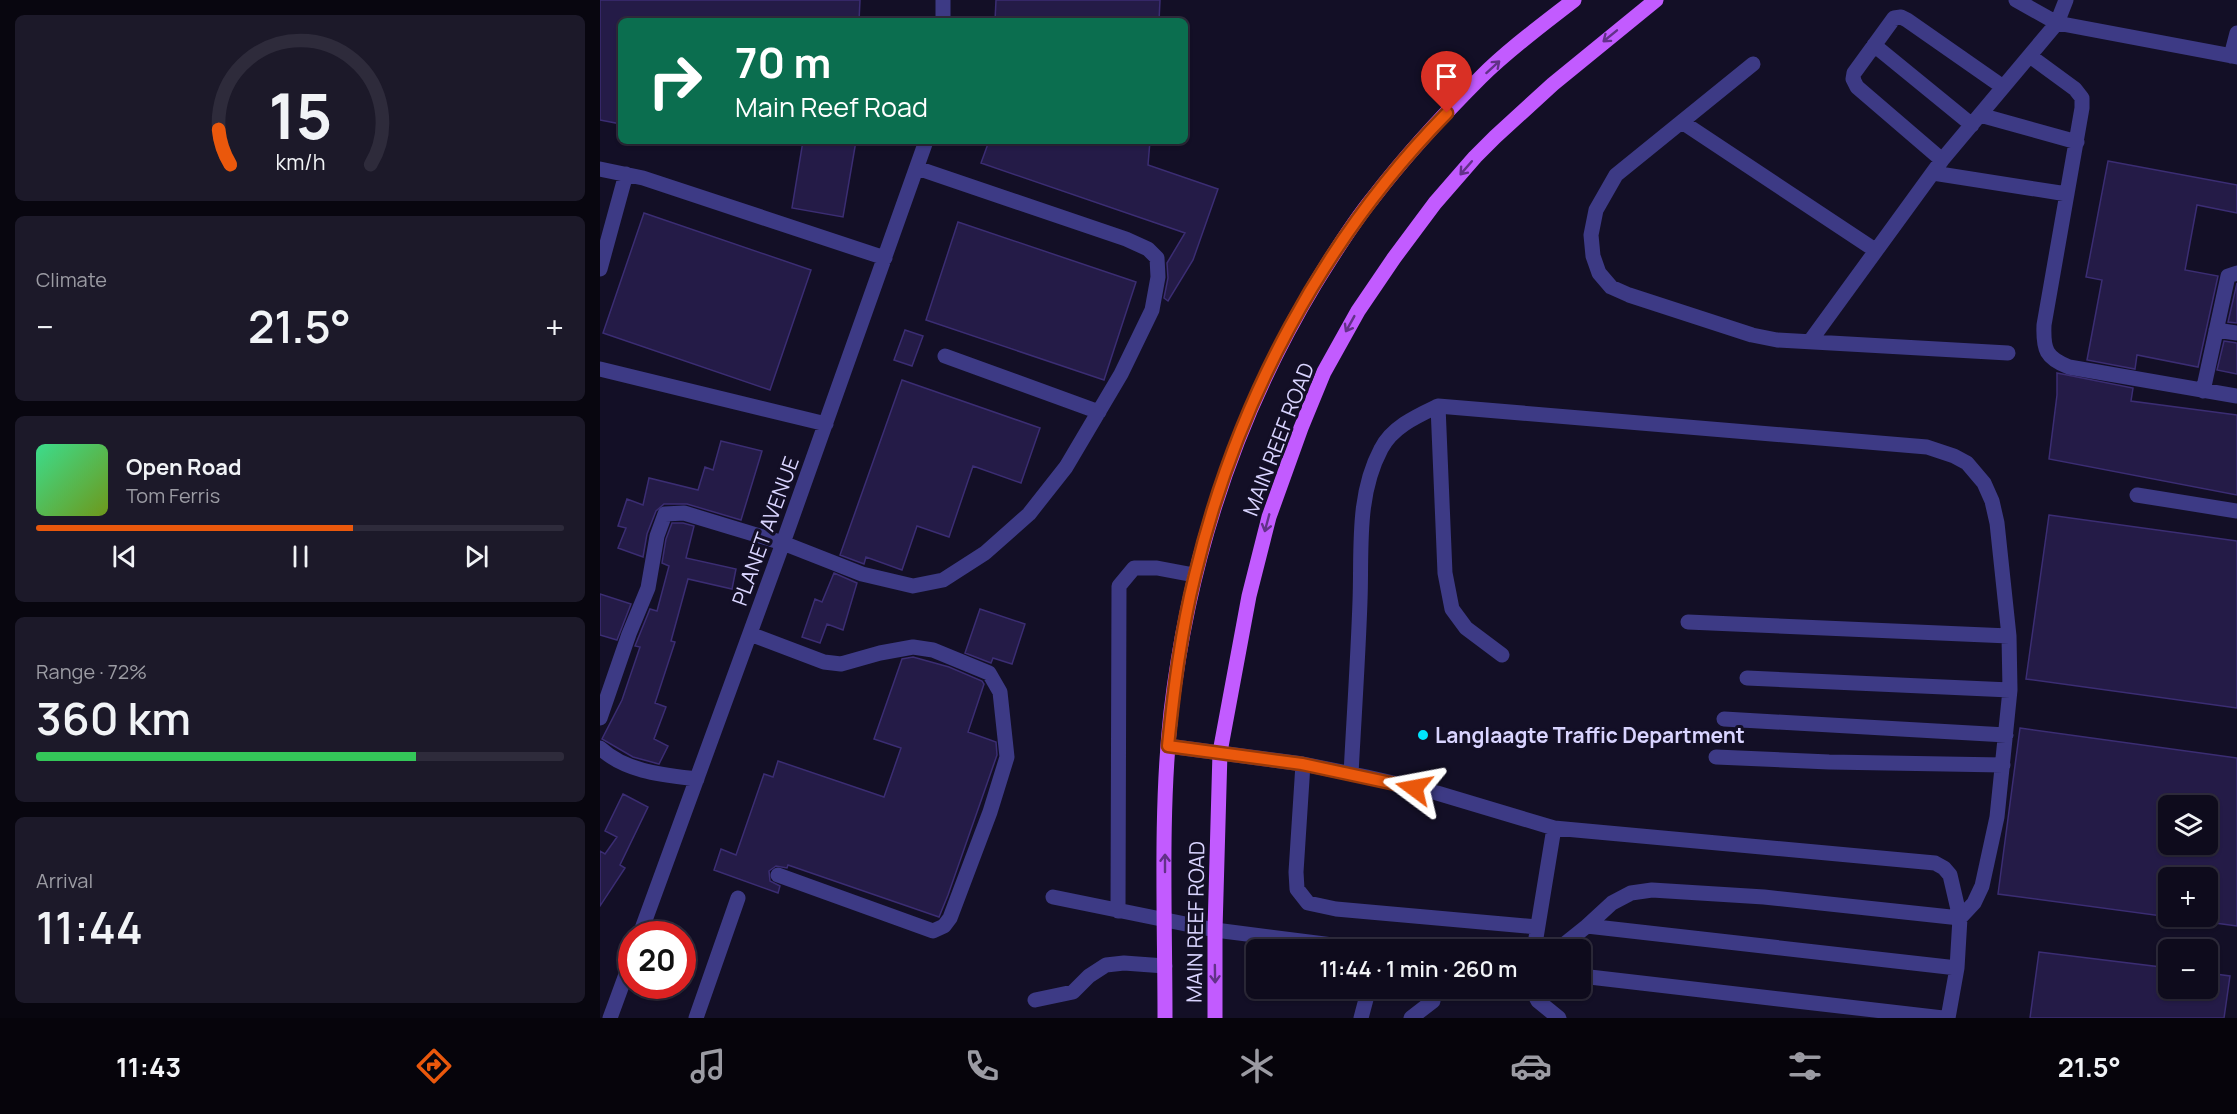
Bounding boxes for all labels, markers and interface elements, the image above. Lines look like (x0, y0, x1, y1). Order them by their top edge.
one-way arrow (1602, 30, 1618, 43)
text: 70 m (735, 33, 831, 91)
icon: right (636, 42, 714, 120)
pin (1421, 51, 1472, 113)
icon: arrive (1430, 60, 1463, 93)
one-way arrow (1485, 60, 1500, 74)
text: 15 (268, 72, 332, 158)
text: Main Reef Road (735, 88, 928, 125)
text: km/h (275, 147, 325, 176)
one-way arrow (1459, 160, 1473, 175)
text: Climate (36, 266, 107, 293)
text: 21.5° (248, 295, 351, 357)
text: − (36, 304, 54, 349)
text: + (545, 304, 564, 349)
one-way arrow (1344, 315, 1355, 333)
street label: MAIN REEF ROAD (1236, 358, 1320, 520)
text: Open Road (126, 452, 241, 482)
street label: PLANET AVENUE (725, 453, 805, 609)
text: Tom Ferris (126, 482, 220, 509)
one-way arrow (1261, 513, 1273, 532)
icon: previous (108, 540, 141, 573)
icon: pause (284, 540, 317, 573)
icon: next (460, 540, 493, 573)
text: Range · 72% (36, 658, 147, 685)
text: 360 km (36, 687, 191, 749)
place label: Langlaagte Traffic Department (1435, 721, 1745, 749)
marker: Langlaagte Traffic Department (1416, 728, 1430, 742)
position arrow (1382, 756, 1446, 820)
map controls (2158, 795, 2218, 999)
button: layers (2158, 795, 2218, 855)
street label: MAIN REEF ROAD (1180, 841, 1210, 1003)
one-way arrow (1159, 853, 1171, 873)
text: Arrival (36, 867, 93, 894)
button: + (2158, 867, 2218, 927)
text: 11:44 (36, 896, 143, 958)
speed limit sign: 20 (618, 921, 696, 999)
button: − (2158, 939, 2218, 999)
text: 11:44 · 1 min · 260 m (1320, 954, 1517, 984)
one-way arrow (1209, 964, 1221, 984)
icon: directions (413, 1045, 455, 1087)
icon: music (687, 1045, 729, 1087)
icon: phone (961, 1045, 1003, 1087)
icon: climate (1236, 1045, 1278, 1087)
icon: car (1510, 1045, 1552, 1087)
icon: filters (1784, 1045, 1826, 1087)
text: 11:43 (116, 1048, 181, 1085)
text: 21.5° (2058, 1048, 2121, 1085)

